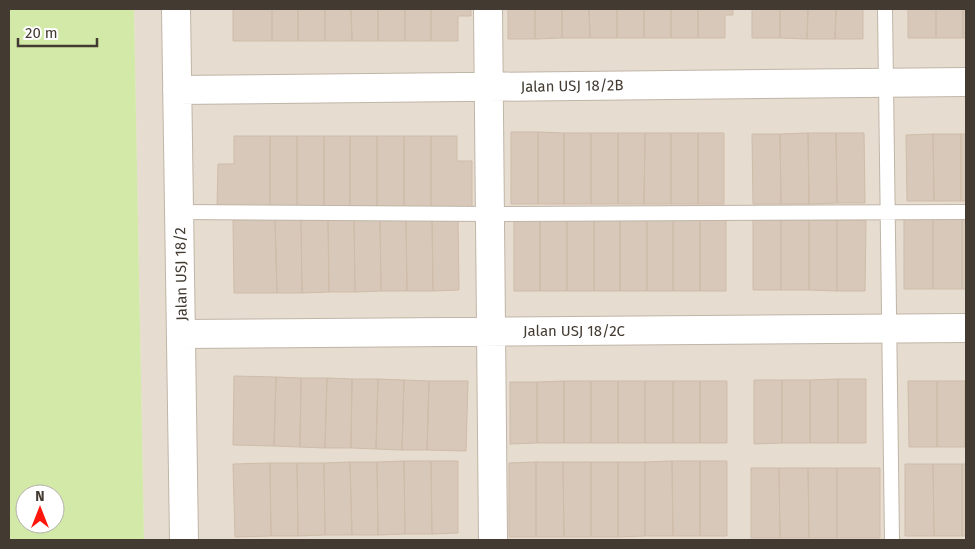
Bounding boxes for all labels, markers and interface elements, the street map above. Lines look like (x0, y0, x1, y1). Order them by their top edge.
scale bar (18, 15, 96, 47)
text: 20 m (25, 24, 58, 42)
street label: Jalan USJ 18/2B (520, 76, 624, 96)
street label: Jalan USJ 18/2 (171, 227, 191, 321)
street label: Jalan USJ 18/2C (523, 322, 626, 340)
north arrow (15, 484, 65, 534)
text: N (35, 488, 45, 505)

